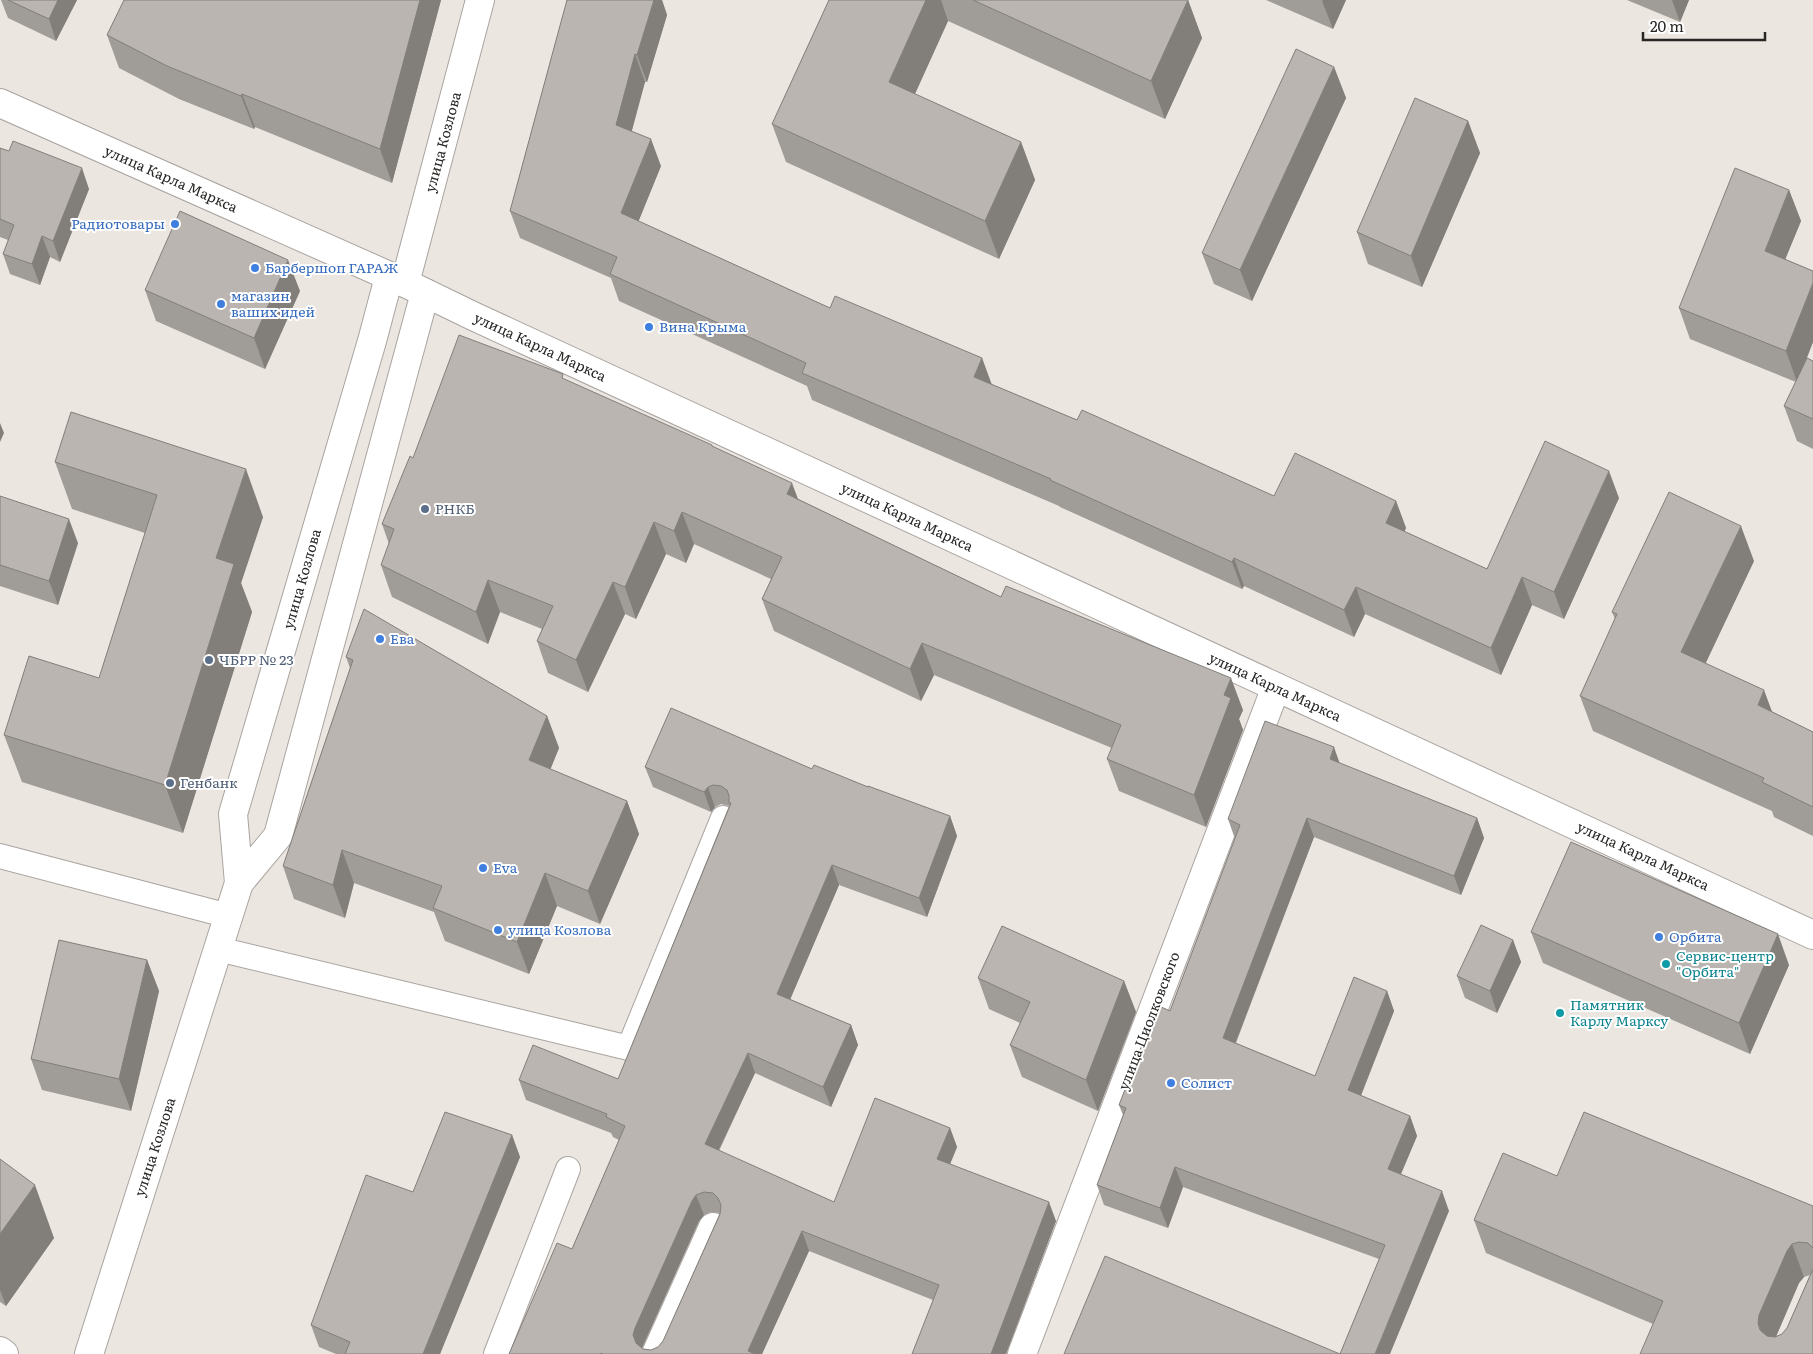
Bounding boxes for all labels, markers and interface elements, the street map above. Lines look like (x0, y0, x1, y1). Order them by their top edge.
scale bar (1643, 10, 1766, 42)
text: 20 m (1650, 14, 1684, 37)
street label: улица Козлова (419, 89, 465, 194)
street label: улица Карла Маркса (102, 140, 242, 217)
place label: Радиотовары (71, 213, 165, 233)
marker: Радиотовары (169, 218, 181, 230)
place label: Барбершоп ГАРАЖ (265, 257, 399, 277)
marker: Барбершоп ГАРАЖ (249, 262, 261, 274)
place label: магазин ваших идей (231, 285, 315, 321)
marker: магазин ваших идей (215, 298, 227, 310)
street label: улица Карла Маркса (471, 307, 610, 386)
place label: Вина Крыма (659, 316, 747, 336)
marker: Вина Крыма (643, 321, 655, 333)
street label: улица Карла Маркса (838, 477, 977, 556)
place label: РНКБ (435, 498, 475, 518)
marker: РНКБ (419, 503, 431, 515)
street label: улица Козлова (277, 526, 325, 631)
place label: Ева (390, 628, 415, 648)
marker: Ева (374, 633, 386, 645)
street label: улица Карла Маркса (1206, 647, 1345, 726)
place label: ЧБРР № 23 (219, 649, 294, 669)
marker: ЧБРР № 23 (203, 654, 215, 666)
place label: Генбанк (180, 772, 238, 792)
marker: Генбанк (164, 777, 176, 789)
street label: улица Карла Маркса (1574, 816, 1713, 895)
place label: Eva (493, 857, 518, 877)
marker: Eva (477, 862, 489, 874)
place label: улица Козлова (508, 919, 612, 939)
marker: улица Козлова (492, 924, 504, 936)
place label: Орбита (1669, 926, 1722, 946)
marker: Орбита (1653, 931, 1665, 943)
place label: Сервис-центр "Орбита" (1676, 945, 1774, 981)
street label: улица Циолковского (1112, 949, 1184, 1093)
marker: Сервис-центр "Орбита" (1660, 958, 1672, 970)
place label: Памятник Карлу Марксу (1570, 994, 1669, 1030)
marker: Памятник Карлу Марксу (1554, 1007, 1566, 1019)
place label: Солист (1181, 1072, 1232, 1092)
marker: Солист (1165, 1077, 1177, 1089)
street label: улица Козлова (129, 1094, 180, 1199)

